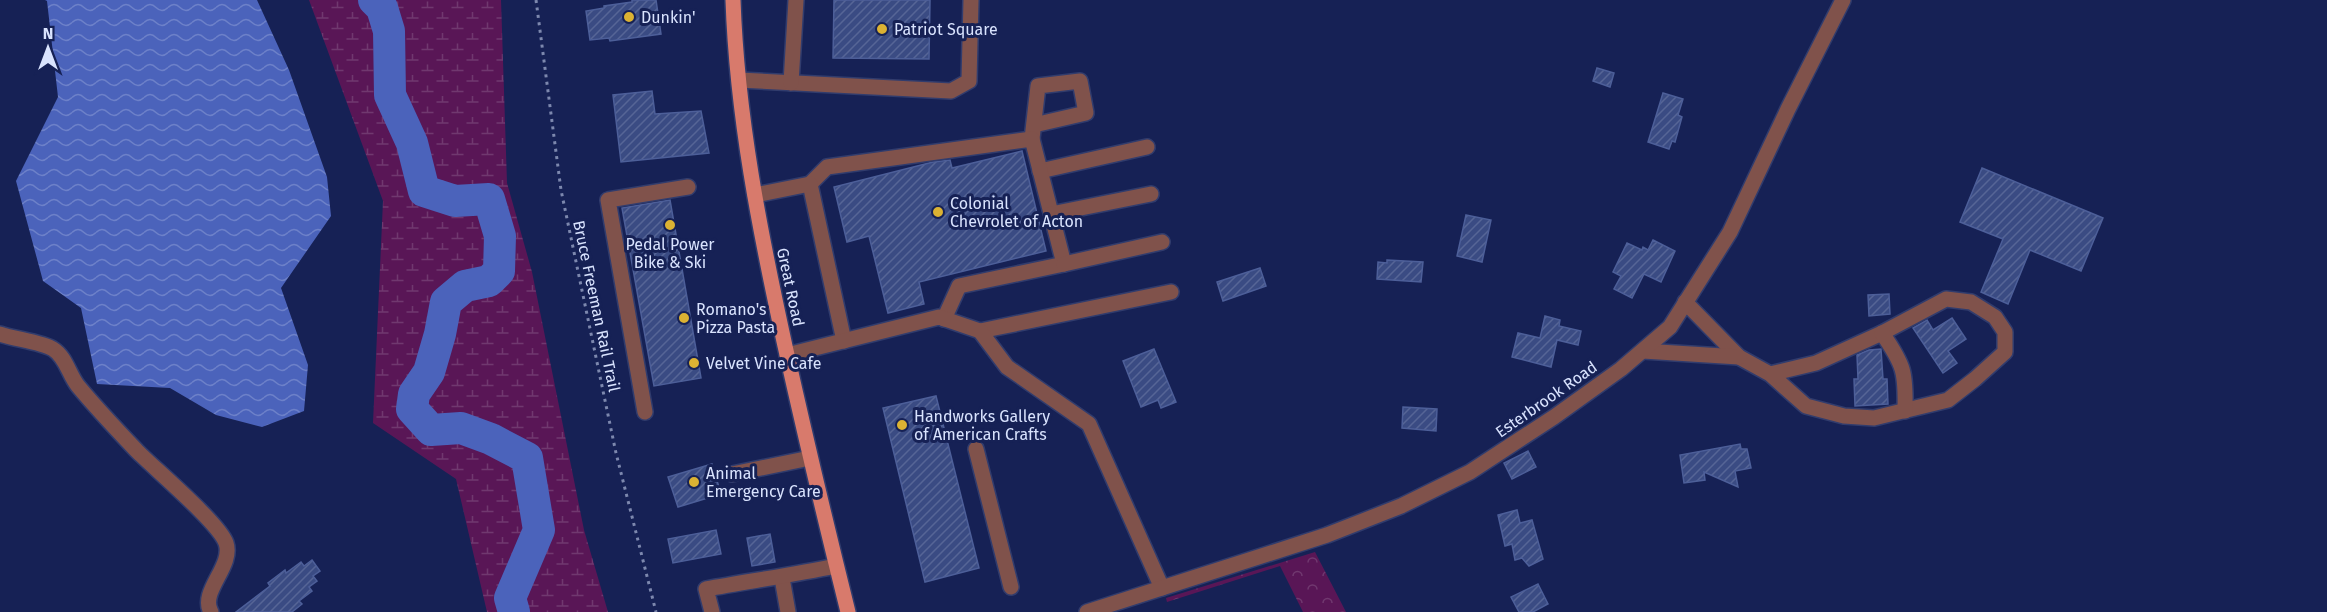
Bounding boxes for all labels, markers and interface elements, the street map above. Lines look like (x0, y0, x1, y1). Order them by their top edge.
place label: Dunkin' (641, 8, 695, 27)
marker: Dunkin' (622, 10, 636, 24)
north arrow (18, 18, 78, 78)
place label: Patriot Square (894, 20, 998, 39)
marker: Patriot Square (875, 22, 889, 36)
text: N (43, 24, 53, 43)
place label: Colonial Chevrolet of Acton (950, 194, 1083, 231)
marker: Colonial Chevrolet of Acton (931, 205, 945, 219)
marker: Pedal Power Bike & Ski (663, 218, 677, 232)
street label: Bruce Freeman Rail Trail (569, 219, 624, 394)
place label: Pedal Power Bike & Ski (625, 235, 715, 272)
street label: Great Road (773, 246, 808, 328)
place label: Romano's Pizza Pasta (696, 300, 775, 337)
marker: Romano's Pizza Pasta (677, 311, 691, 325)
place label: Velvet Vine Cafe (706, 354, 821, 373)
marker: Velvet Vine Cafe (687, 356, 701, 370)
street label: Esterbrook Road (1492, 357, 1601, 441)
place label: Handworks Gallery of American Crafts (914, 407, 1050, 444)
marker: Handworks Gallery of American Crafts (895, 418, 909, 432)
place label: Animal Emergency Care (706, 464, 821, 501)
marker: Animal Emergency Care (687, 475, 701, 489)

